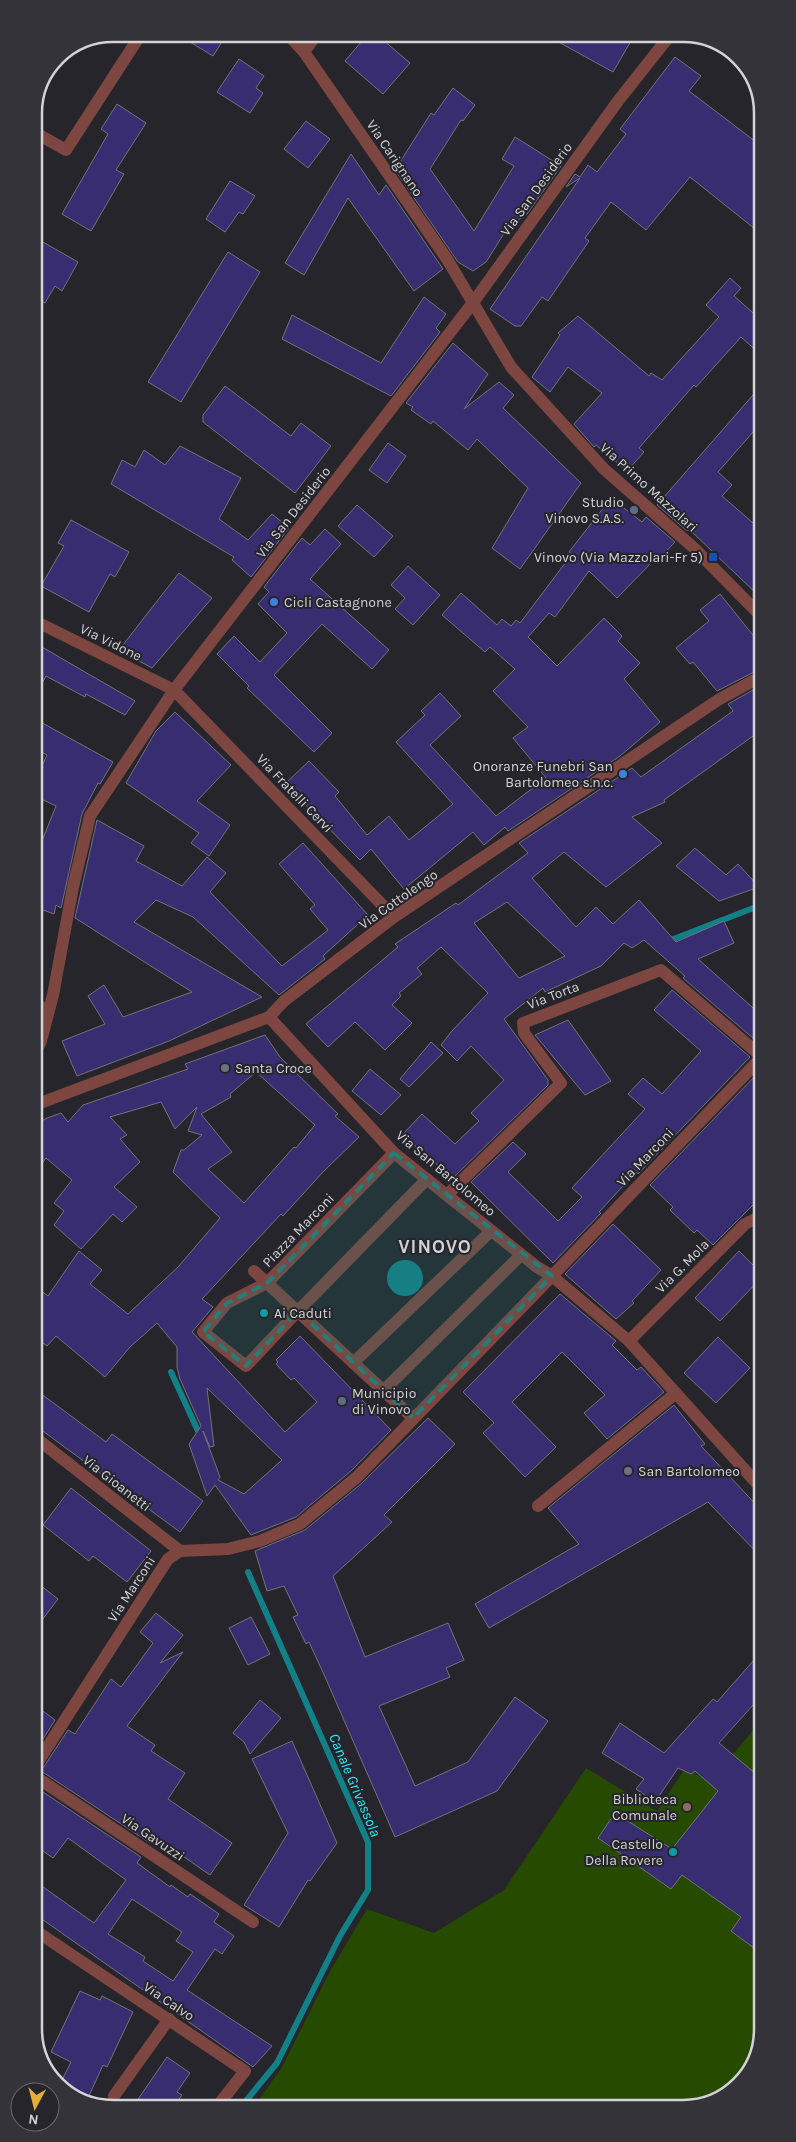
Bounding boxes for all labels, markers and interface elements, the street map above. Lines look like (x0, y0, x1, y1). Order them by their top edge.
street label: Via Carignano (363, 117, 426, 200)
street label: Via San Desiderio (497, 139, 576, 239)
street label: Via Primo Mazzolari (596, 439, 701, 536)
street label: Via San Desiderio (252, 463, 334, 561)
place label: Studio Vinovo S.A.S. (545, 494, 624, 527)
marker: Studio Vinovo S.A.S. (628, 504, 640, 516)
place label: Vinovo (Via Mazzolari-Fr 5) (534, 549, 703, 566)
marker: Vinovo (Via Mazzolari-Fr 5) (707, 551, 719, 563)
place label: Cicli Castagnone (284, 594, 392, 611)
marker: Cicli Castagnone (268, 596, 280, 608)
street label: Via Vidone (77, 620, 144, 665)
street label: Via Fratelli Cervi (253, 750, 337, 836)
place label: Onoranze Funebri San Bartolomeo s.n.c. (473, 758, 613, 791)
marker: Onoranze Funebri San Bartolomeo s.n.c. (617, 768, 629, 780)
street label: Via Cottolengo (355, 866, 441, 933)
street label: Via Torta (525, 978, 582, 1013)
place label: Santa Croce (235, 1060, 312, 1077)
marker: Santa Croce (219, 1062, 231, 1074)
street label: Via Marconi (613, 1124, 678, 1190)
street label: Via San Bartolomeo (392, 1127, 499, 1220)
street label: Piazza Marconi (259, 1190, 338, 1271)
district label: VINOVO (398, 1236, 472, 1258)
street label: Via G. Mola (652, 1236, 713, 1297)
place label: Ai Caduti (274, 1305, 332, 1322)
marker: Ai Caduti (258, 1307, 270, 1319)
place label: Municipio di Vinovo (352, 1385, 416, 1418)
marker: Municipio di Vinovo (336, 1395, 348, 1407)
street label: Via Gioanetti (79, 1451, 154, 1515)
place label: San Bartolomeo (638, 1463, 740, 1480)
marker: San Bartolomeo (622, 1465, 634, 1477)
street label: Via Marconi (104, 1553, 159, 1625)
water label: Canale Grivassola (325, 1731, 385, 1839)
place label: Biblioteca Comunale (612, 1791, 677, 1824)
marker: Biblioteca Comunale (681, 1801, 693, 1813)
street label: Via Gavuzzi (118, 1810, 188, 1865)
place label: Castello Della Rovere (585, 1836, 663, 1869)
marker: Castello Della Rovere (667, 1846, 679, 1858)
street label: Via Calvo (140, 1978, 198, 2025)
north arrow (10, 2082, 60, 2132)
text: N (27, 2110, 39, 2128)

